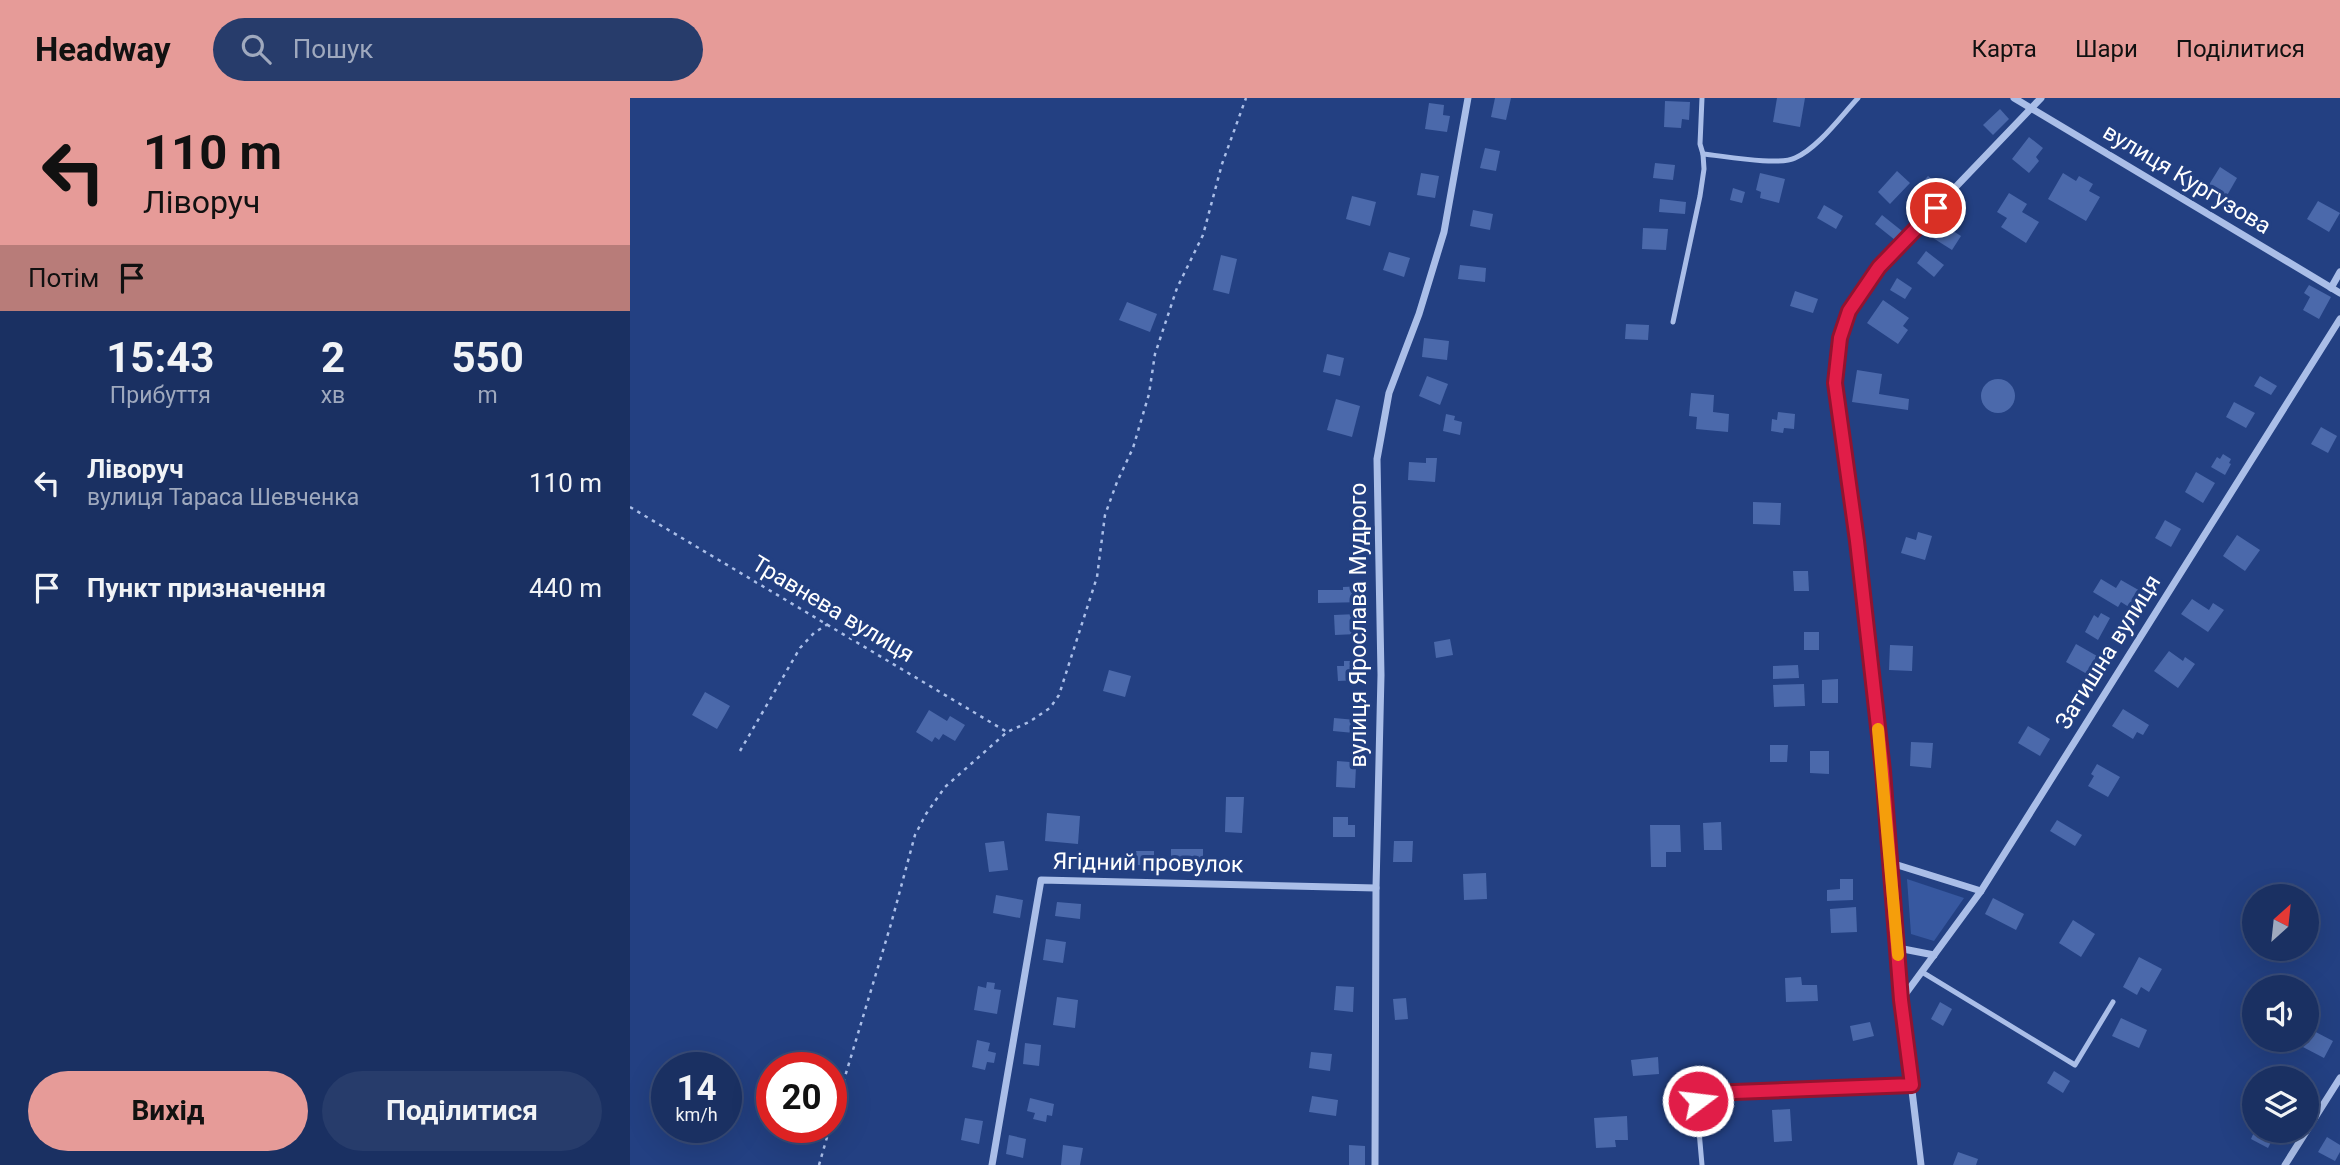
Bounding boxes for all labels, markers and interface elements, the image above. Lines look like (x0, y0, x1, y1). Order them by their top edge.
search box (213, 18, 703, 81)
text: Headway (35, 30, 171, 69)
icon: search (237, 30, 275, 68)
text: Пошук (293, 34, 373, 64)
text: Карта (1971, 35, 2037, 63)
text: Шари (2075, 35, 2138, 63)
text: Поділитися (2176, 35, 2305, 63)
street label: вулиця Кургузова (2098, 118, 2276, 240)
text: 110 m (143, 124, 282, 181)
icon: left (28, 126, 119, 217)
pin (1906, 178, 1966, 238)
text: Ліворуч (143, 183, 260, 221)
icon: arrive (1917, 189, 1955, 227)
icon: arrive (113, 259, 151, 297)
text: Потім (28, 263, 99, 293)
text: 15:43 (106, 333, 214, 382)
text: 2 (321, 333, 345, 382)
text: 550 (451, 333, 524, 382)
text: Прибуття (110, 382, 211, 409)
text: хв (321, 382, 345, 409)
text: m (478, 382, 498, 409)
text: Ліворуч (87, 454, 184, 484)
icon: left (28, 464, 66, 502)
text: 110 m (529, 468, 602, 498)
street label: вулиця Ярослава Мудрого (1345, 483, 1372, 767)
text: вулиця Тараса Шевченка (87, 484, 359, 511)
street label: Травнева вулиця (747, 550, 919, 668)
icon: arrive (28, 569, 66, 607)
street label: Затишна вулиця (2050, 570, 2166, 734)
text: Пункт призначення (87, 573, 326, 603)
text: 440 m (529, 573, 602, 603)
street label: Ягідний провулок (1052, 848, 1244, 878)
north arrow (2242, 884, 2319, 961)
map controls (2242, 884, 2319, 1143)
button: sound (2242, 975, 2319, 1052)
speed limit sign: 20 (756, 1052, 847, 1143)
position arrow (1661, 1064, 1735, 1138)
button: layers (2242, 1066, 2319, 1143)
text: 14 (676, 1068, 717, 1109)
button: Вихід (28, 1071, 308, 1151)
button: Поділитися (322, 1071, 602, 1151)
text: km/h (675, 1104, 718, 1125)

